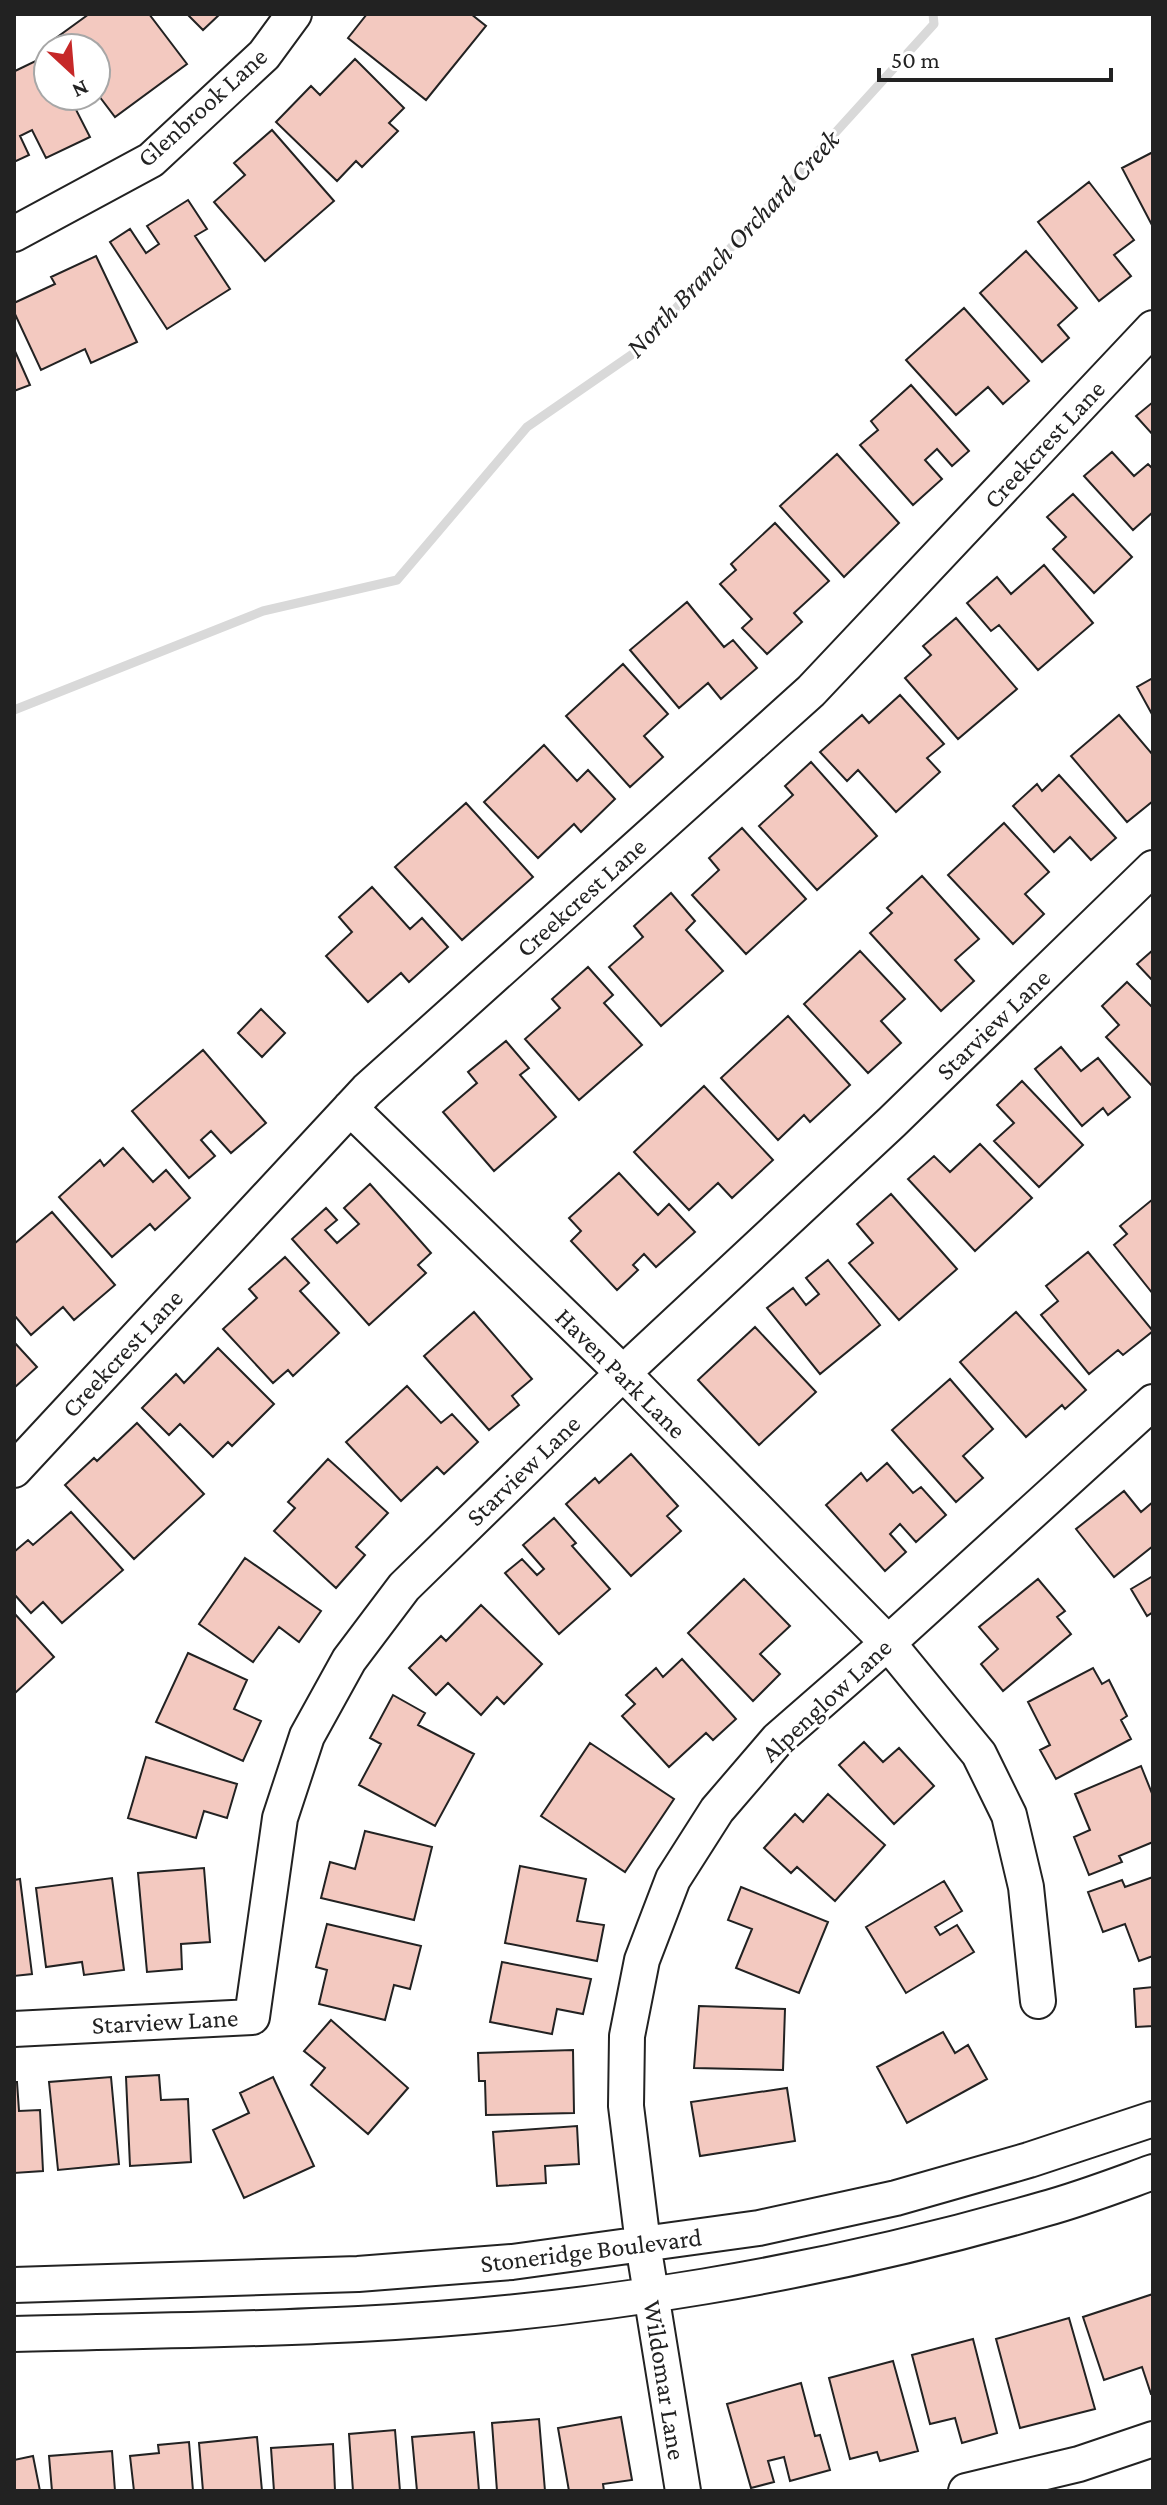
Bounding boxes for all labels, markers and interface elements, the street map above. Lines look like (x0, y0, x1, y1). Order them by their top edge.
north arrow (32, 32, 112, 112)
scale bar (879, 32, 1111, 82)
street label: Glenbrook Lane (132, 42, 273, 173)
text: 50 m (891, 46, 940, 73)
text: N (68, 75, 93, 104)
water label: North Branch Orchard Creek (619, 122, 847, 363)
street label: Creekcrest Lane (978, 374, 1111, 514)
street label: Creekcrest Lane (511, 832, 652, 963)
street label: Starview Lane (931, 963, 1056, 1086)
street label: Creekcrest Lane (56, 1283, 189, 1423)
street label: Haven Park Lane (549, 1302, 692, 1445)
street label: Starview Lane (461, 1409, 586, 1532)
street label: Alpenglow Lane (755, 1633, 897, 1768)
street label: Starview Lane (91, 2003, 239, 2040)
street label: Stoneridge Boulevard (479, 2222, 704, 2278)
street label: Wildomar Lane (638, 2298, 691, 2462)

